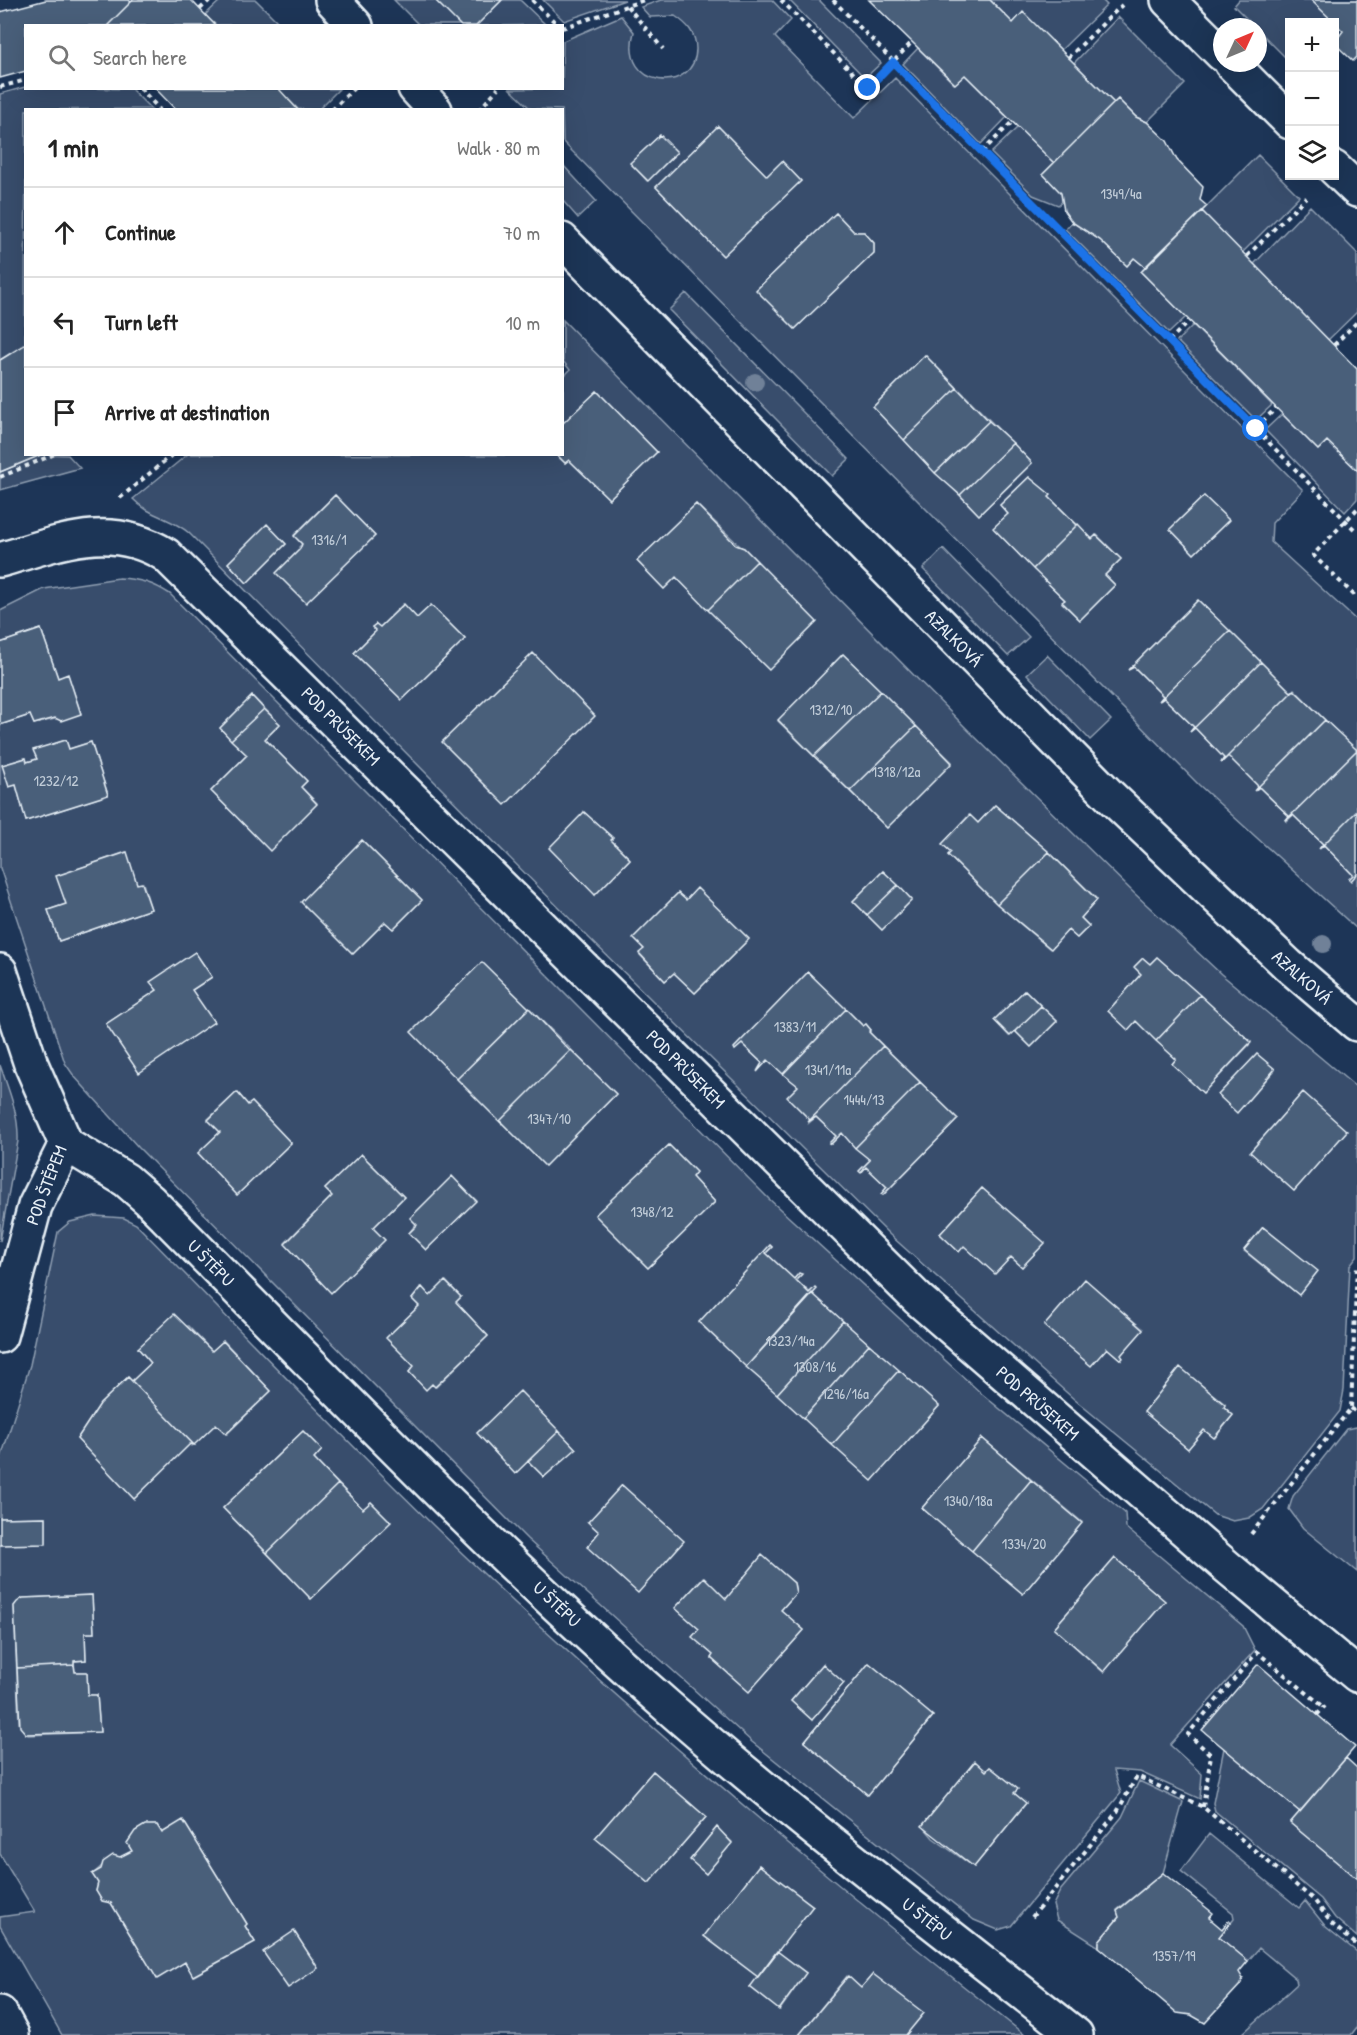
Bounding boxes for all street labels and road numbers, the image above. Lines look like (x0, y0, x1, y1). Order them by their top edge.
street label: AZALKOVÁ (920, 604, 988, 672)
street label: POD PRŮSEKEM (296, 681, 386, 771)
street label: AZALKOVÁ (1267, 944, 1337, 1010)
street label: POD PRŮSEKEM (641, 1024, 731, 1114)
street label: POD ŠTĚPEM (19, 1142, 73, 1228)
street label: U ŠTĚPU (182, 1234, 240, 1292)
street label: POD PRŮSEKEM (991, 1360, 1085, 1446)
street label: U ŠTĚPU (528, 1575, 587, 1633)
street label: U ŠTĚPU (897, 1892, 957, 1947)

